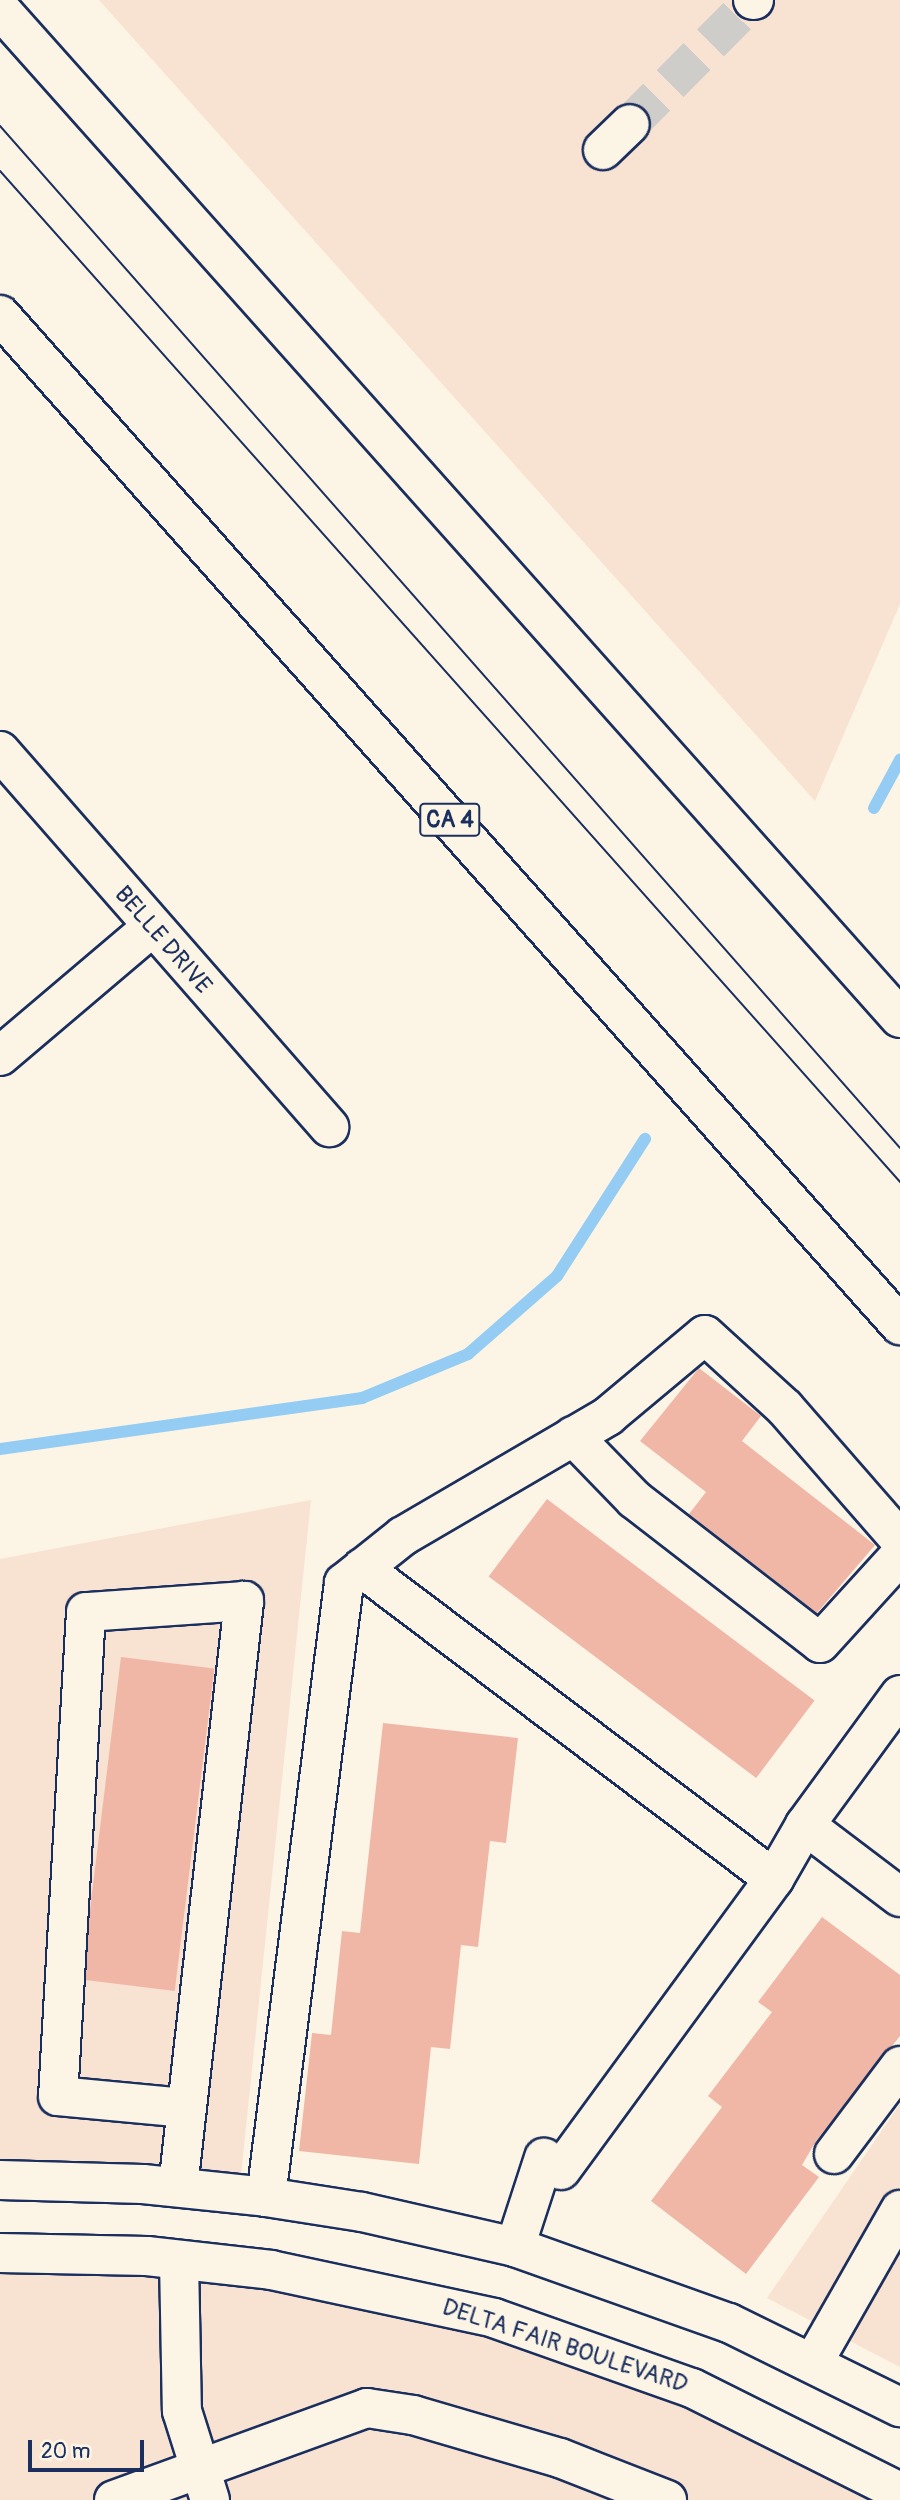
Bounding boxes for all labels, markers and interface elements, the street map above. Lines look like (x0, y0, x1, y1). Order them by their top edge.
road number: CA 4 (419, 800, 482, 840)
street label: BELLE DRIVE (108, 880, 218, 1000)
street label: DELTA FAIR BOULEVARD (439, 2293, 691, 2399)
scale bar (32, 2426, 147, 2470)
text: 20 m (41, 2438, 90, 2465)

